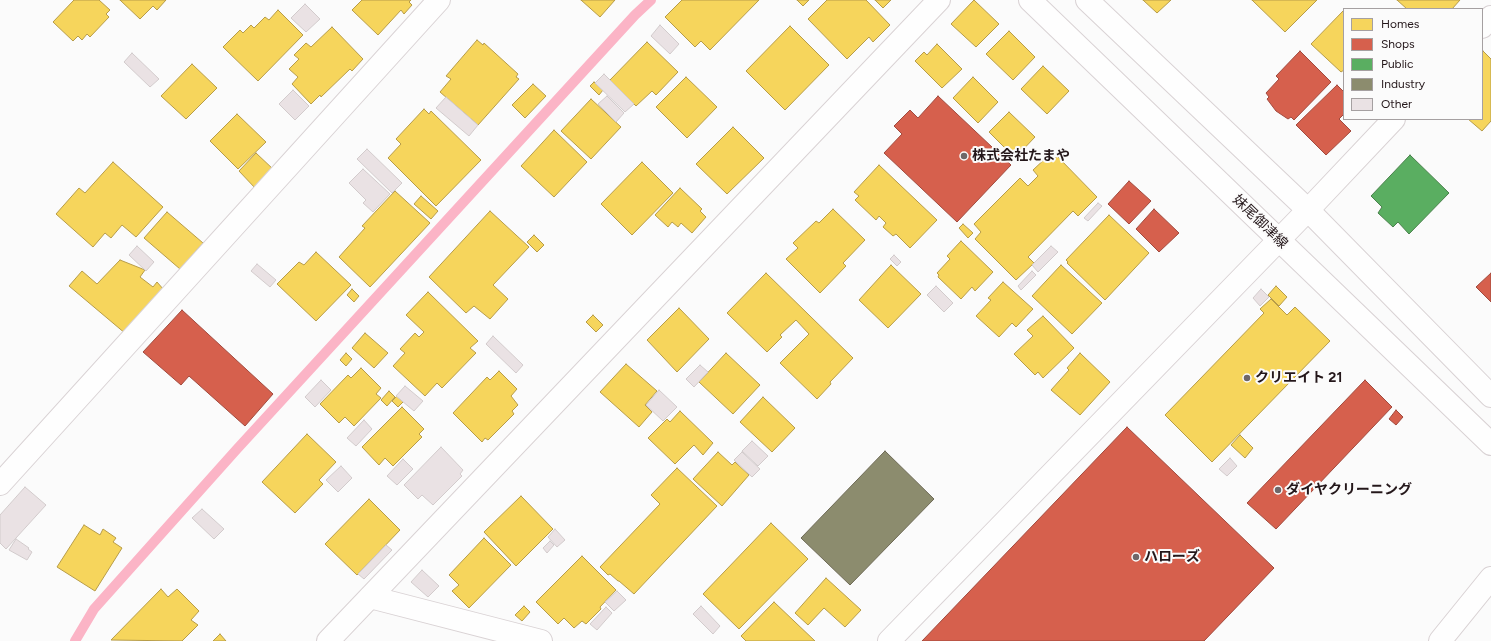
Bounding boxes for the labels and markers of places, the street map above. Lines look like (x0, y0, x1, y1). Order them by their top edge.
place label: 株式会社たまや (972, 148, 1070, 164)
marker: 株式会社たまや (959, 151, 969, 161)
place label: クリエイト 21 (1255, 370, 1342, 386)
marker: クリエイト 21 (1242, 373, 1252, 383)
place label: ダイヤクリーニング (1286, 482, 1412, 498)
marker: ダイヤクリーニング (1273, 485, 1283, 495)
place label: ハローズ (1144, 549, 1200, 565)
marker: ハローズ (1131, 552, 1141, 562)

